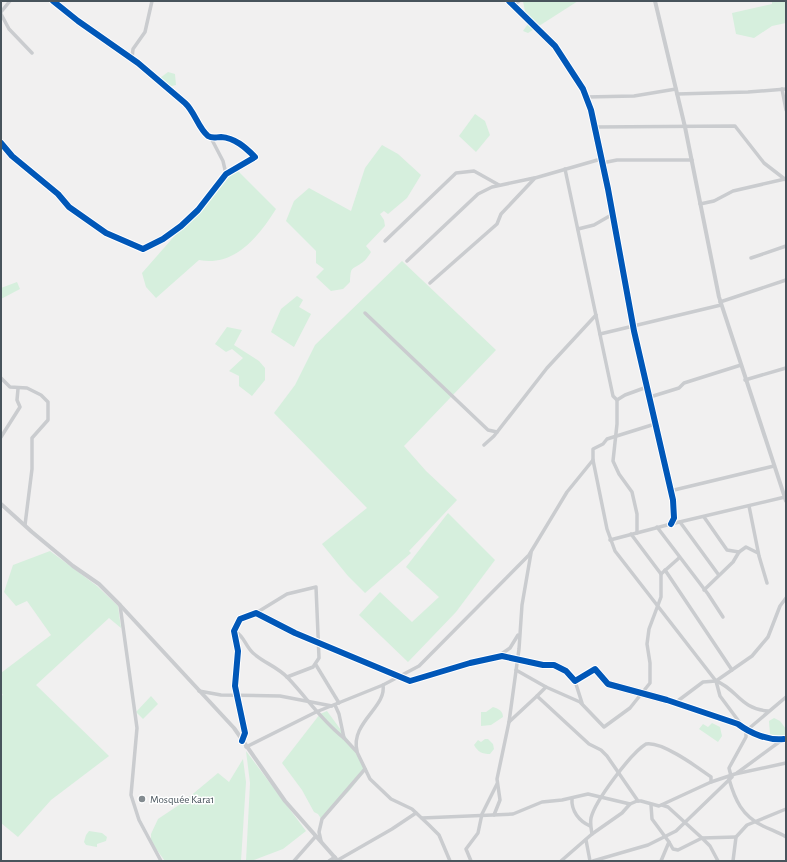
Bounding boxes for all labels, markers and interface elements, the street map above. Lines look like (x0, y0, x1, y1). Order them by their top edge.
marker: Mosquée Kara1 (137, 794, 147, 804)
place label: Mosquée Kara1 (150, 794, 214, 805)

